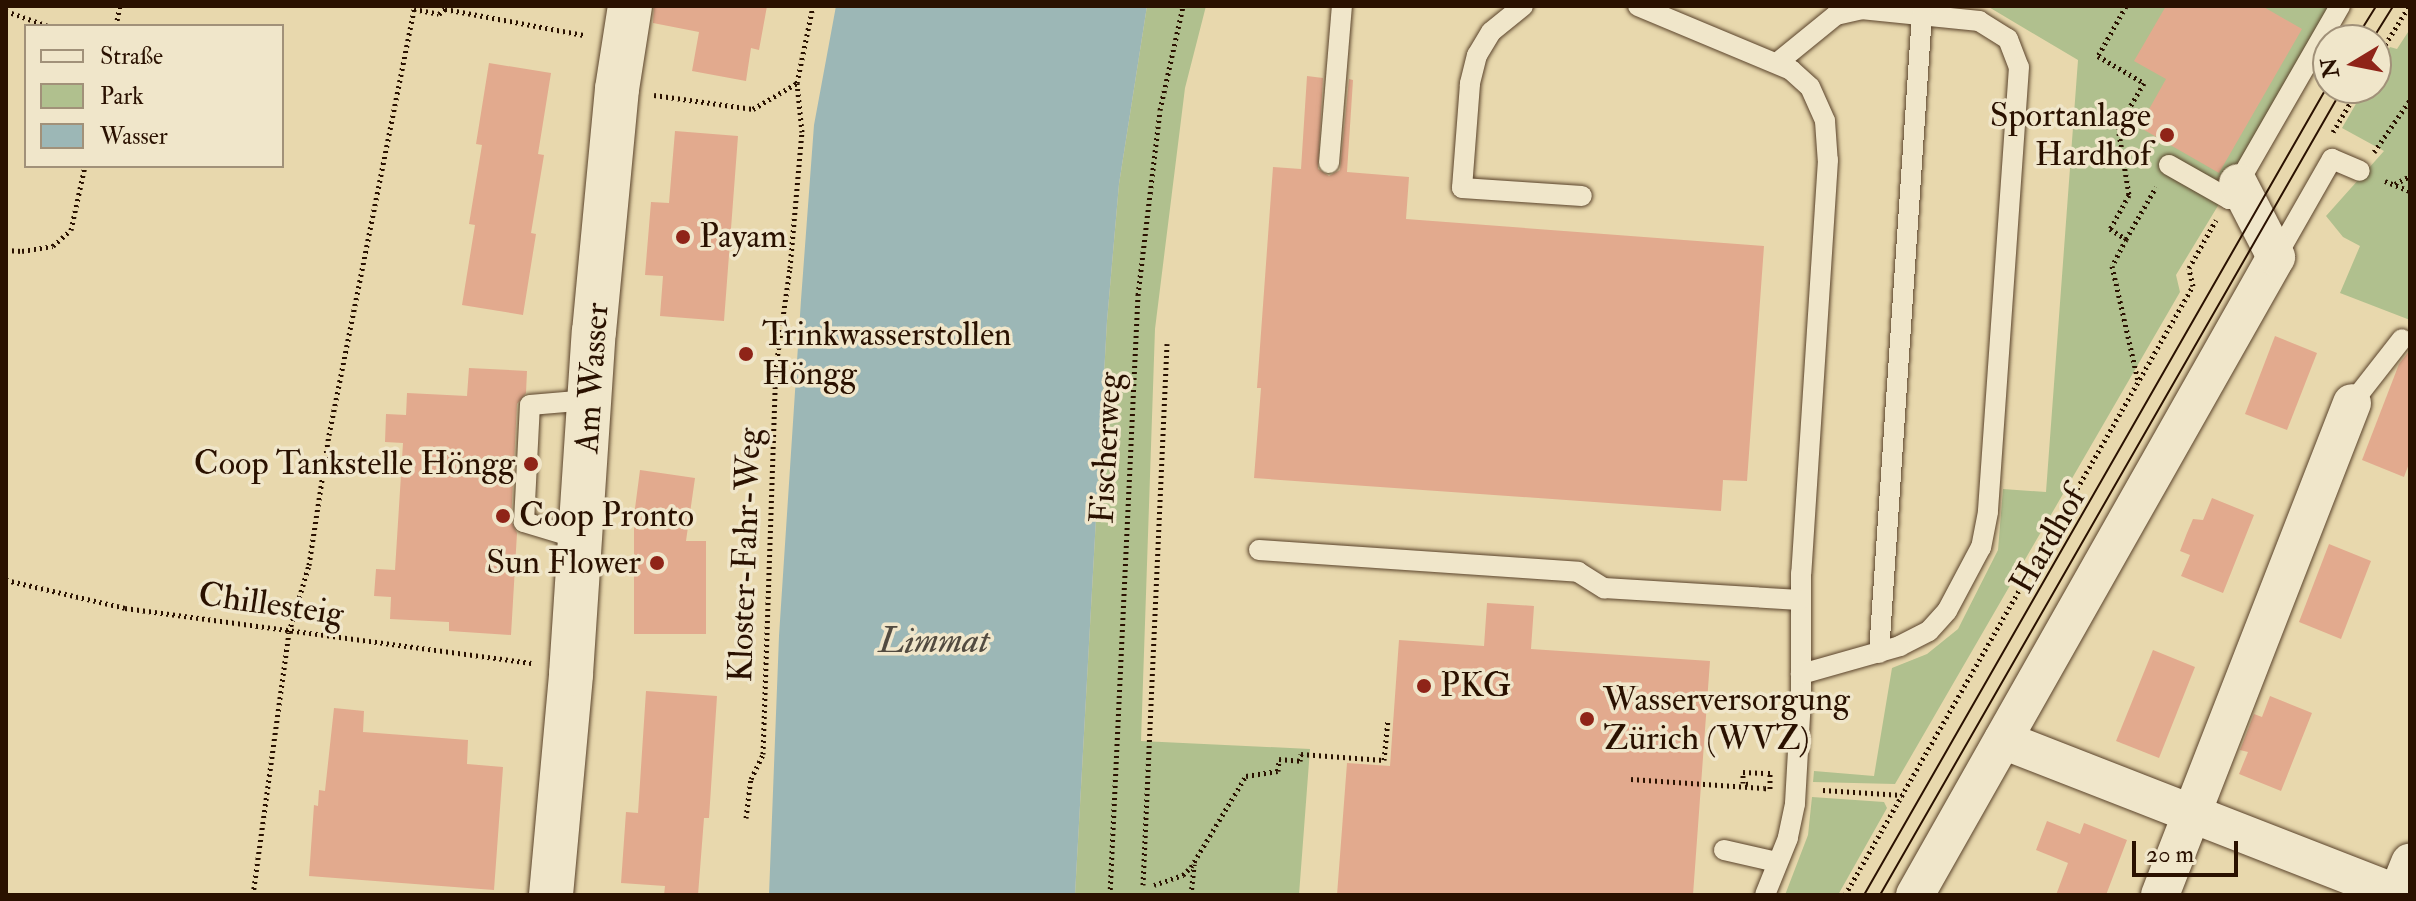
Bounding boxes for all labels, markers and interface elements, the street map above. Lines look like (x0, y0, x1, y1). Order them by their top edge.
legend (24, 24, 284, 168)
north arrow (2312, 24, 2392, 104)
text: Straße (100, 41, 163, 72)
text: N (2315, 56, 2346, 80)
text: Park (100, 81, 144, 112)
place label: Sportanlage Hardhof (1990, 95, 2151, 174)
text: Wasser (100, 121, 168, 152)
marker: Sportanlage Hardhof (2158, 126, 2176, 144)
place label: Payam (699, 217, 787, 257)
marker: Payam (674, 228, 692, 246)
street label: Am Wasser (566, 301, 618, 455)
place label: Trinkwasserstollen Höngg (762, 314, 1012, 394)
marker: Trinkwasserstollen Höngg (737, 345, 755, 363)
street label: Fischerweg (1082, 371, 1130, 525)
street label: Kloster-Fahr-Weg (720, 427, 770, 683)
place label: Coop Tankstelle Höngg (194, 444, 515, 484)
marker: Coop Tankstelle Höngg (522, 455, 540, 473)
street label: Hardhof (2001, 479, 2095, 601)
place label: Coop Pronto (519, 496, 694, 536)
marker: Coop Pronto (494, 507, 512, 525)
place label: Sun Flower (486, 543, 641, 583)
marker: Sun Flower (648, 554, 666, 572)
street label: Chillesteig (196, 574, 346, 634)
water label: Limmat (879, 619, 989, 663)
place label: PKG (1440, 666, 1511, 706)
marker: PKG (1415, 677, 1433, 695)
place label: Wasserversorgung Zürich (WVZ) (1603, 679, 1850, 758)
marker: Wasserversorgung Zürich (WVZ) (1578, 710, 1596, 728)
scale bar (2136, 825, 2242, 875)
text: 20 m (2146, 839, 2194, 870)

